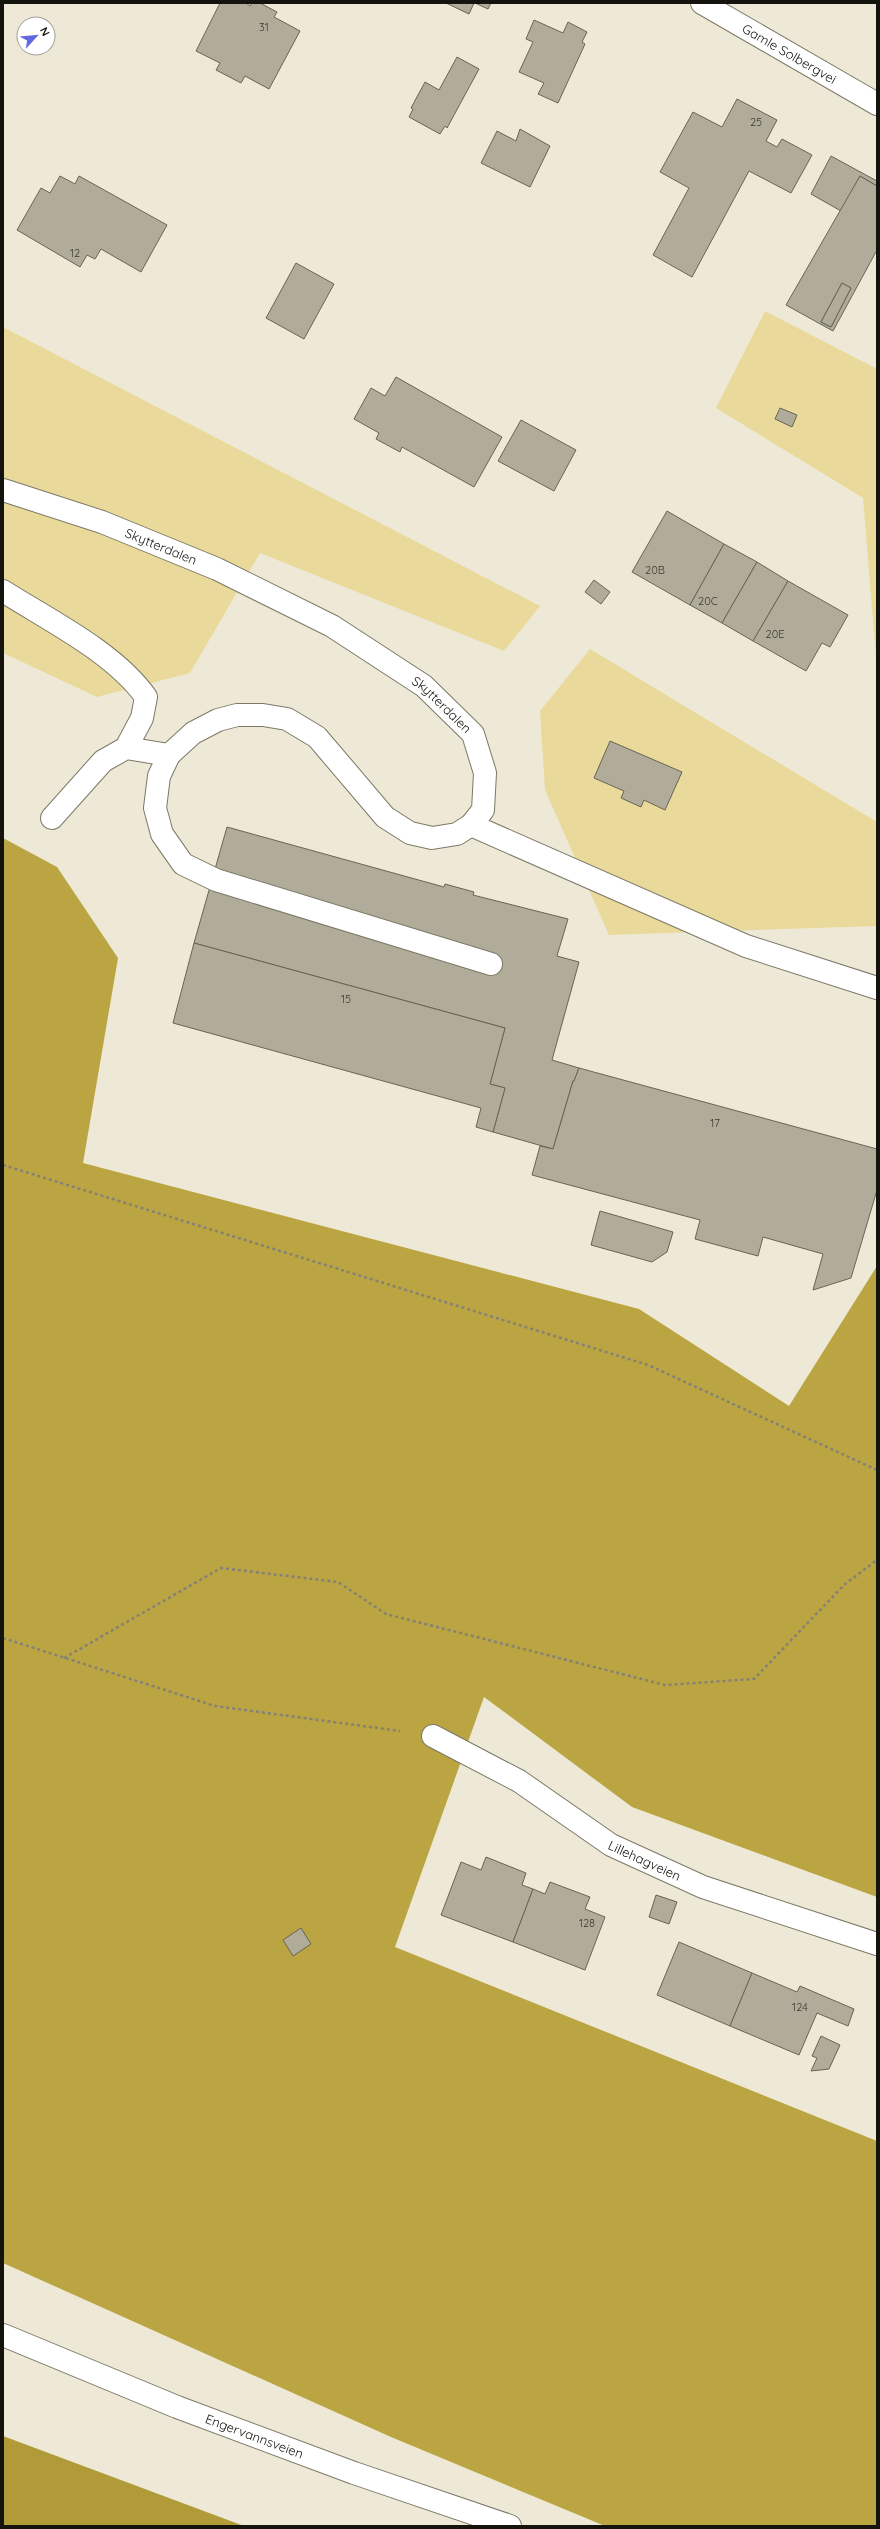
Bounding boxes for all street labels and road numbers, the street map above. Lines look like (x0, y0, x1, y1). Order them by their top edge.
street label: Gamle Solbergvei (740, 20, 839, 87)
street label: Skytterdalen (123, 524, 199, 568)
street label: Skytterdalen (409, 672, 475, 736)
street label: Lillehagveien (606, 1837, 683, 1884)
street label: Engervannsveien (203, 2410, 306, 2461)

